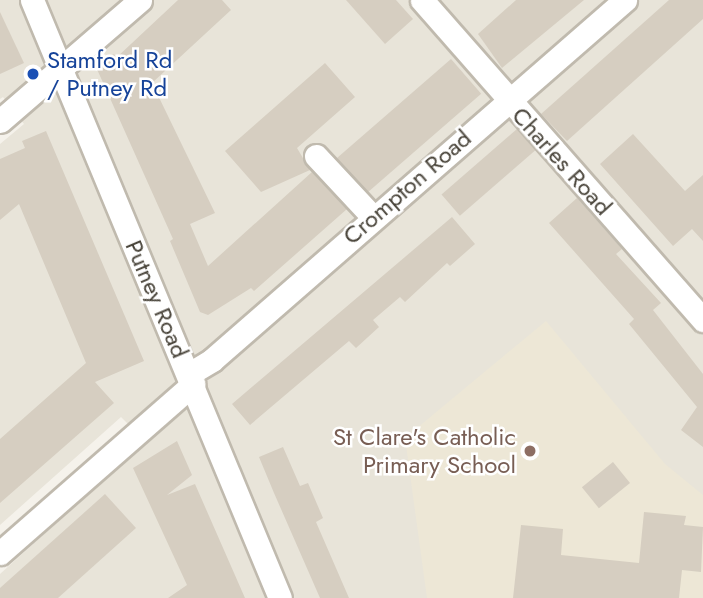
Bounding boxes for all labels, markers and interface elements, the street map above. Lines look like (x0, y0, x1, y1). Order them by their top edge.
place label: Stamford Rd / Putney Rd (47, 46, 172, 102)
marker: Stamford Rd / Putney Rd (25, 66, 41, 82)
street label: Charles Road (506, 101, 618, 221)
street label: Crompton Road (337, 124, 477, 250)
street label: Putney Road (119, 236, 195, 362)
place label: St Clare's Catholic Primary School (333, 423, 516, 479)
marker: St Clare's Catholic Primary School (522, 443, 538, 459)

